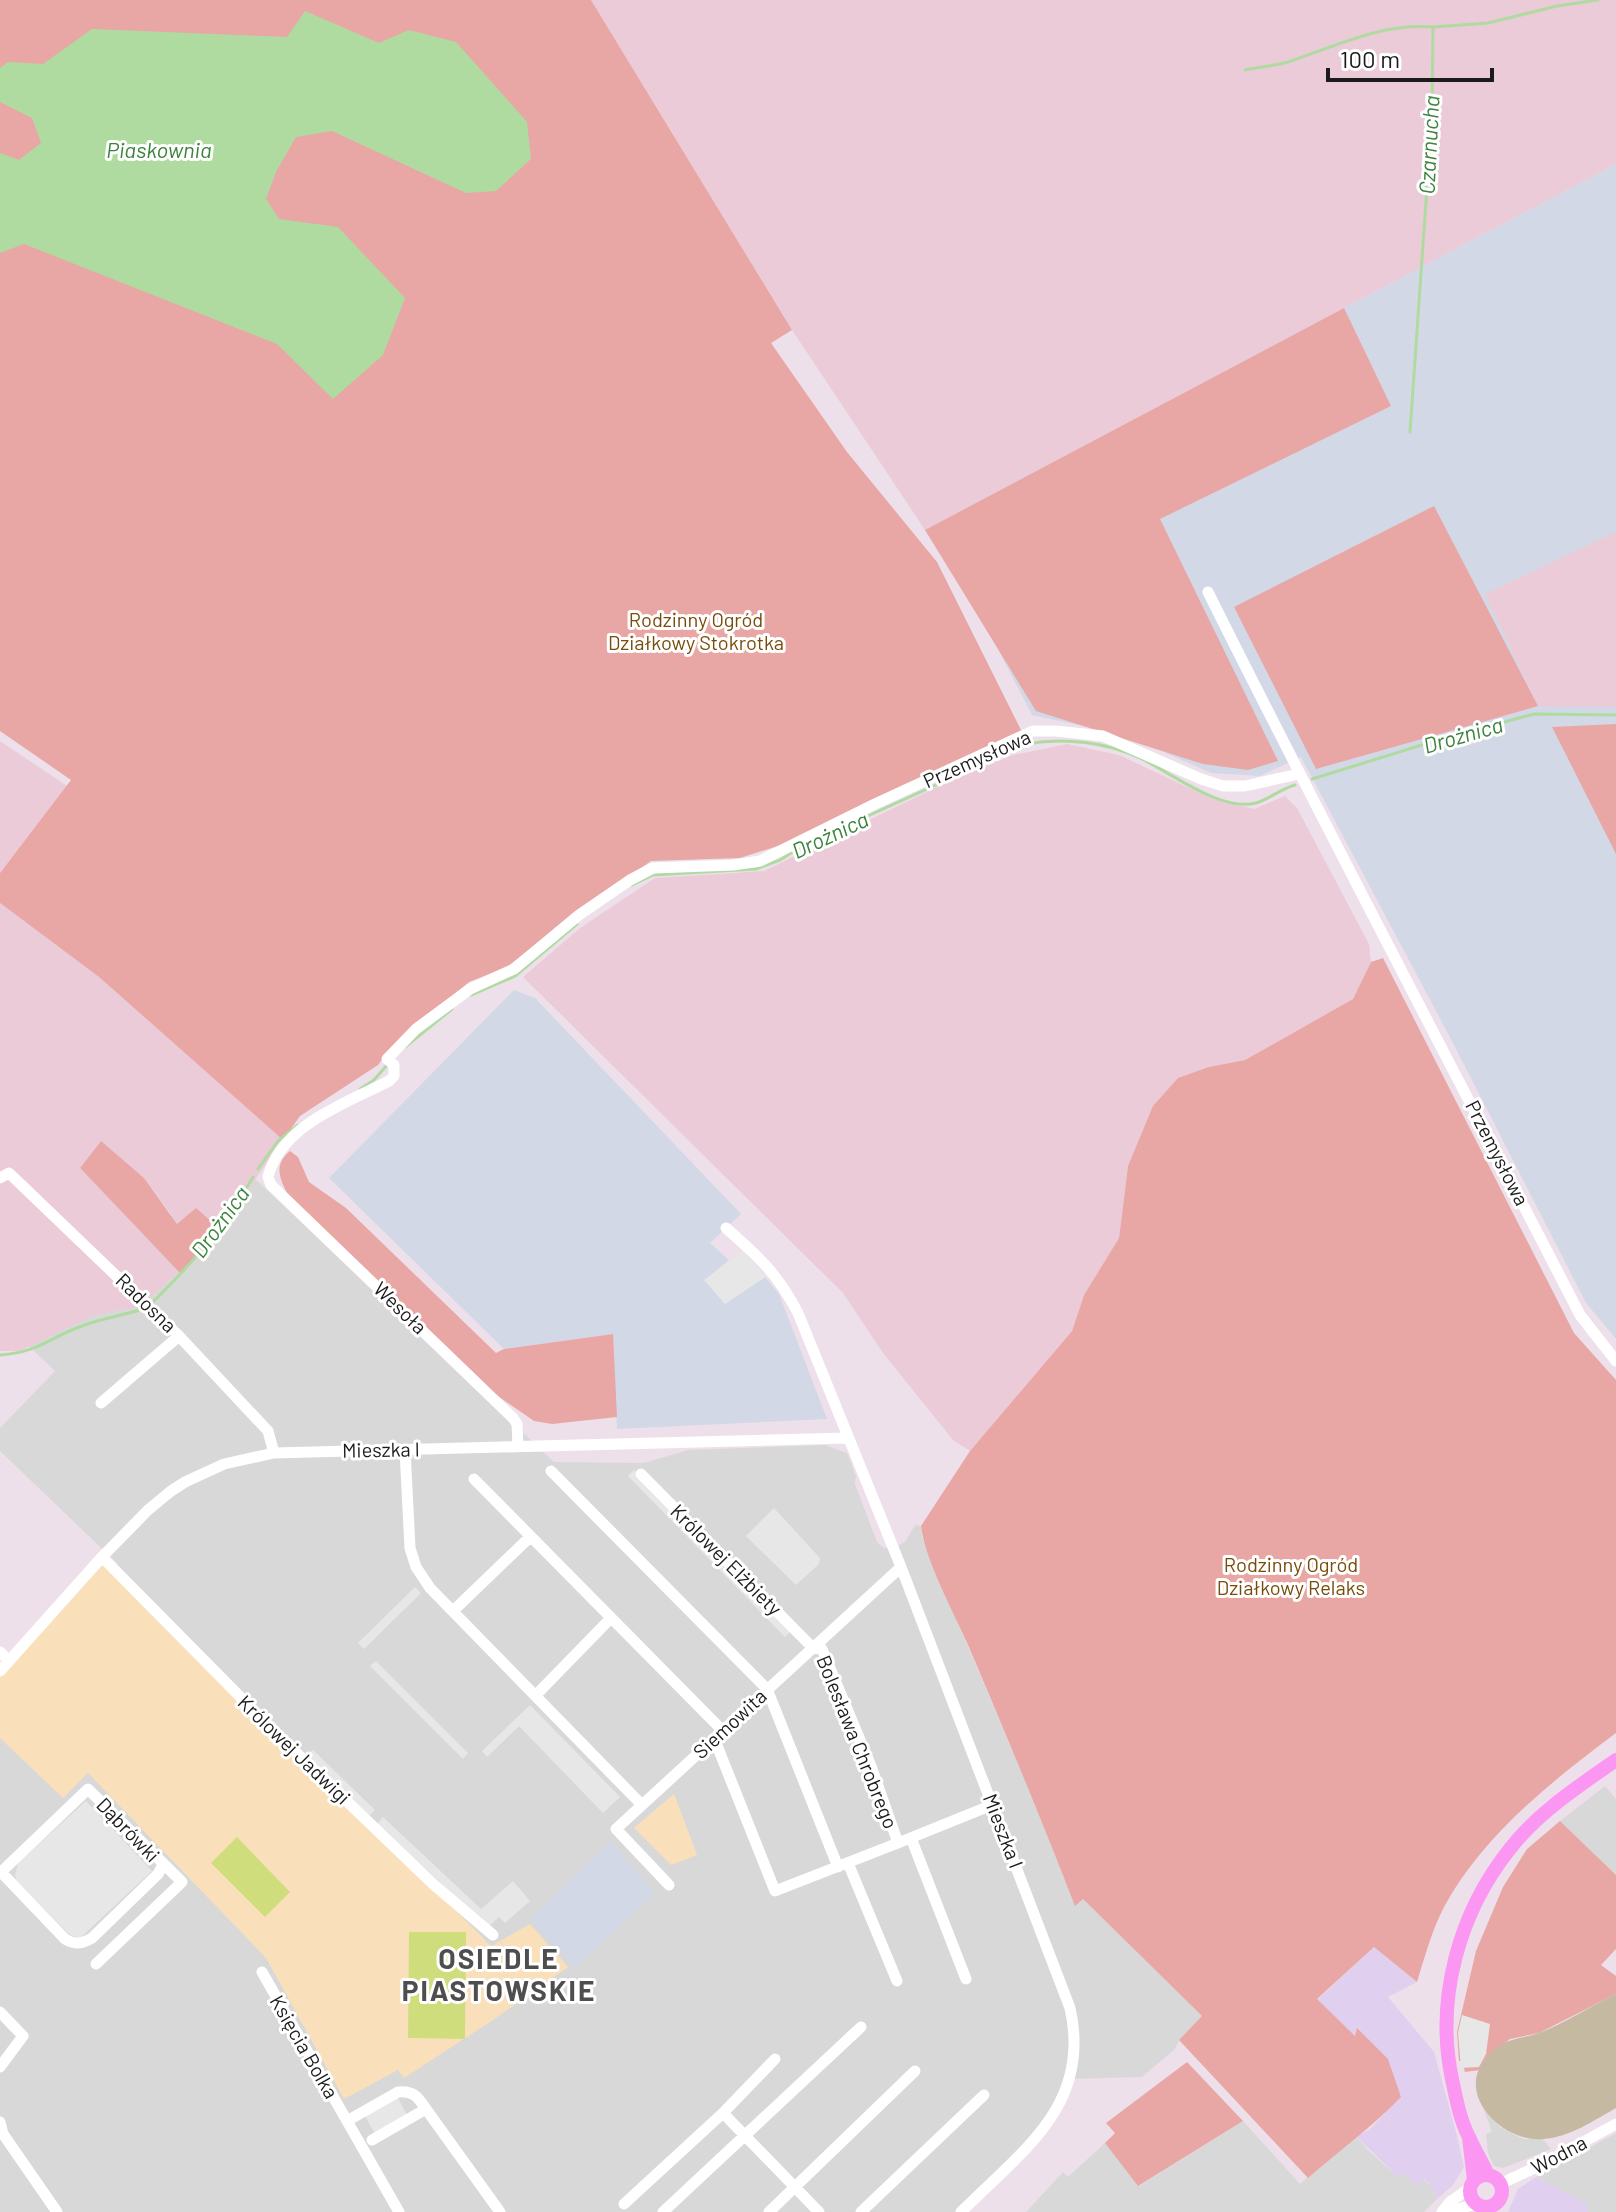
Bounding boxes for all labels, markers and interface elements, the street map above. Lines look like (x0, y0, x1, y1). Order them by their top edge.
scale bar (1328, 32, 1492, 82)
text: 100 m (1340, 44, 1400, 73)
water label: Czarnucha (1412, 95, 1444, 195)
water label: Piaskownia (106, 136, 212, 162)
park label: Rodzinny Ogród Działkowy Stokrotka (608, 607, 784, 654)
water label: Drożnica (1420, 710, 1506, 758)
street label: Przemysłowa (919, 724, 1034, 792)
water label: Drożnica (787, 805, 872, 863)
street label: Przemysłowa (1461, 1096, 1535, 1209)
water label: Drożnica (185, 1181, 254, 1262)
street label: Radosna (111, 1268, 182, 1337)
street label: Wesoła (369, 1276, 432, 1338)
street label: Mieszka I (342, 1436, 420, 1462)
street label: Królowej Elżbiety (666, 1499, 787, 1620)
park label: Rodzinny Ogród Działkowy Relaks (1217, 1552, 1365, 1599)
street label: Bolesława Chrobrego (812, 1651, 904, 1832)
street label: Siemowita (688, 1683, 771, 1763)
street label: Królowej Jadwigi (234, 1690, 356, 1809)
street label: Mieszka I (979, 1790, 1029, 1871)
street label: Dąbrówki (92, 1792, 165, 1867)
district label: OSIEDLE PIASTOWSKIE (402, 1941, 596, 2007)
street label: Księcia Bolka (266, 1991, 344, 2102)
street label: Wodna (1527, 2130, 1590, 2179)

